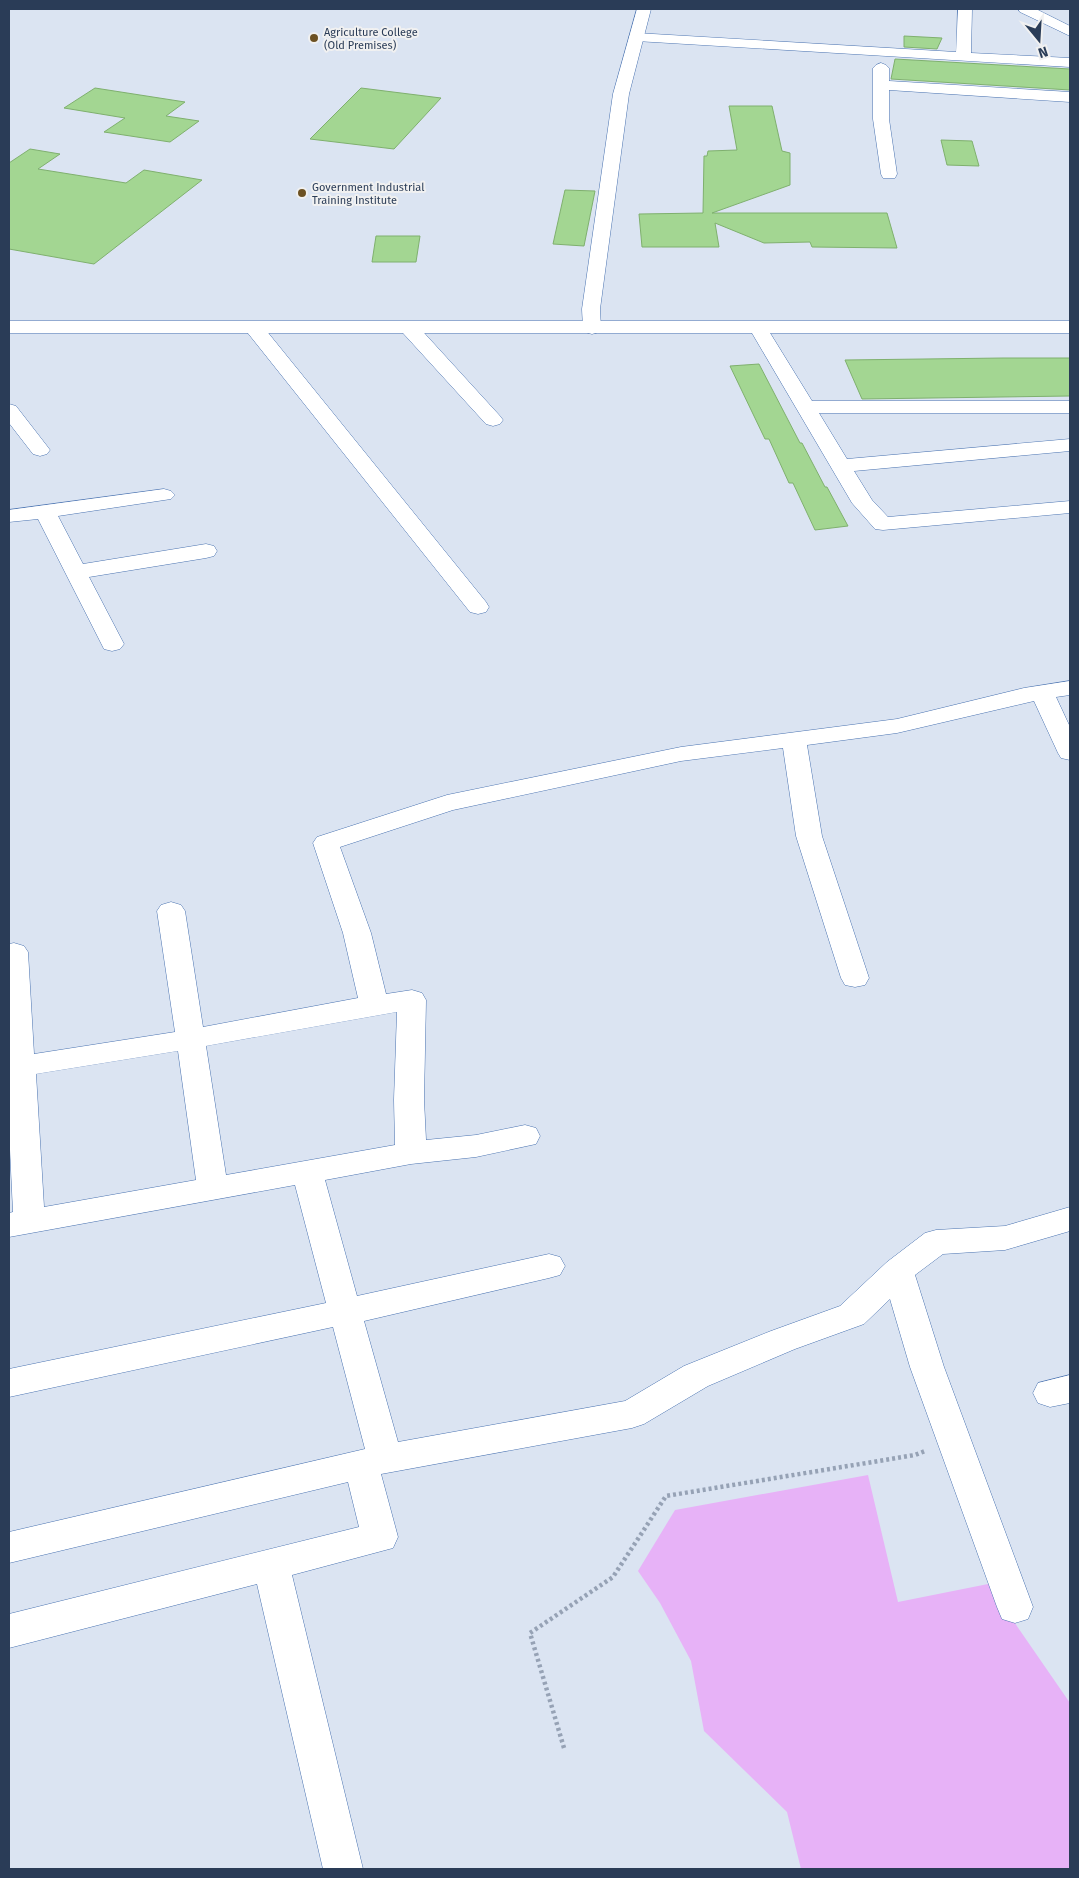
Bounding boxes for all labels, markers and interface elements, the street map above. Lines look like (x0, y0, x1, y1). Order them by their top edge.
north arrow (1014, 15, 1064, 65)
place label: Agriculture College (Old Premises) (324, 26, 418, 52)
marker: Agriculture College (Old Premises) (308, 32, 320, 44)
text: N (1036, 42, 1050, 61)
place label: Government Industrial Training Institute (312, 181, 424, 207)
marker: Government Industrial Training Institute (296, 187, 308, 199)

